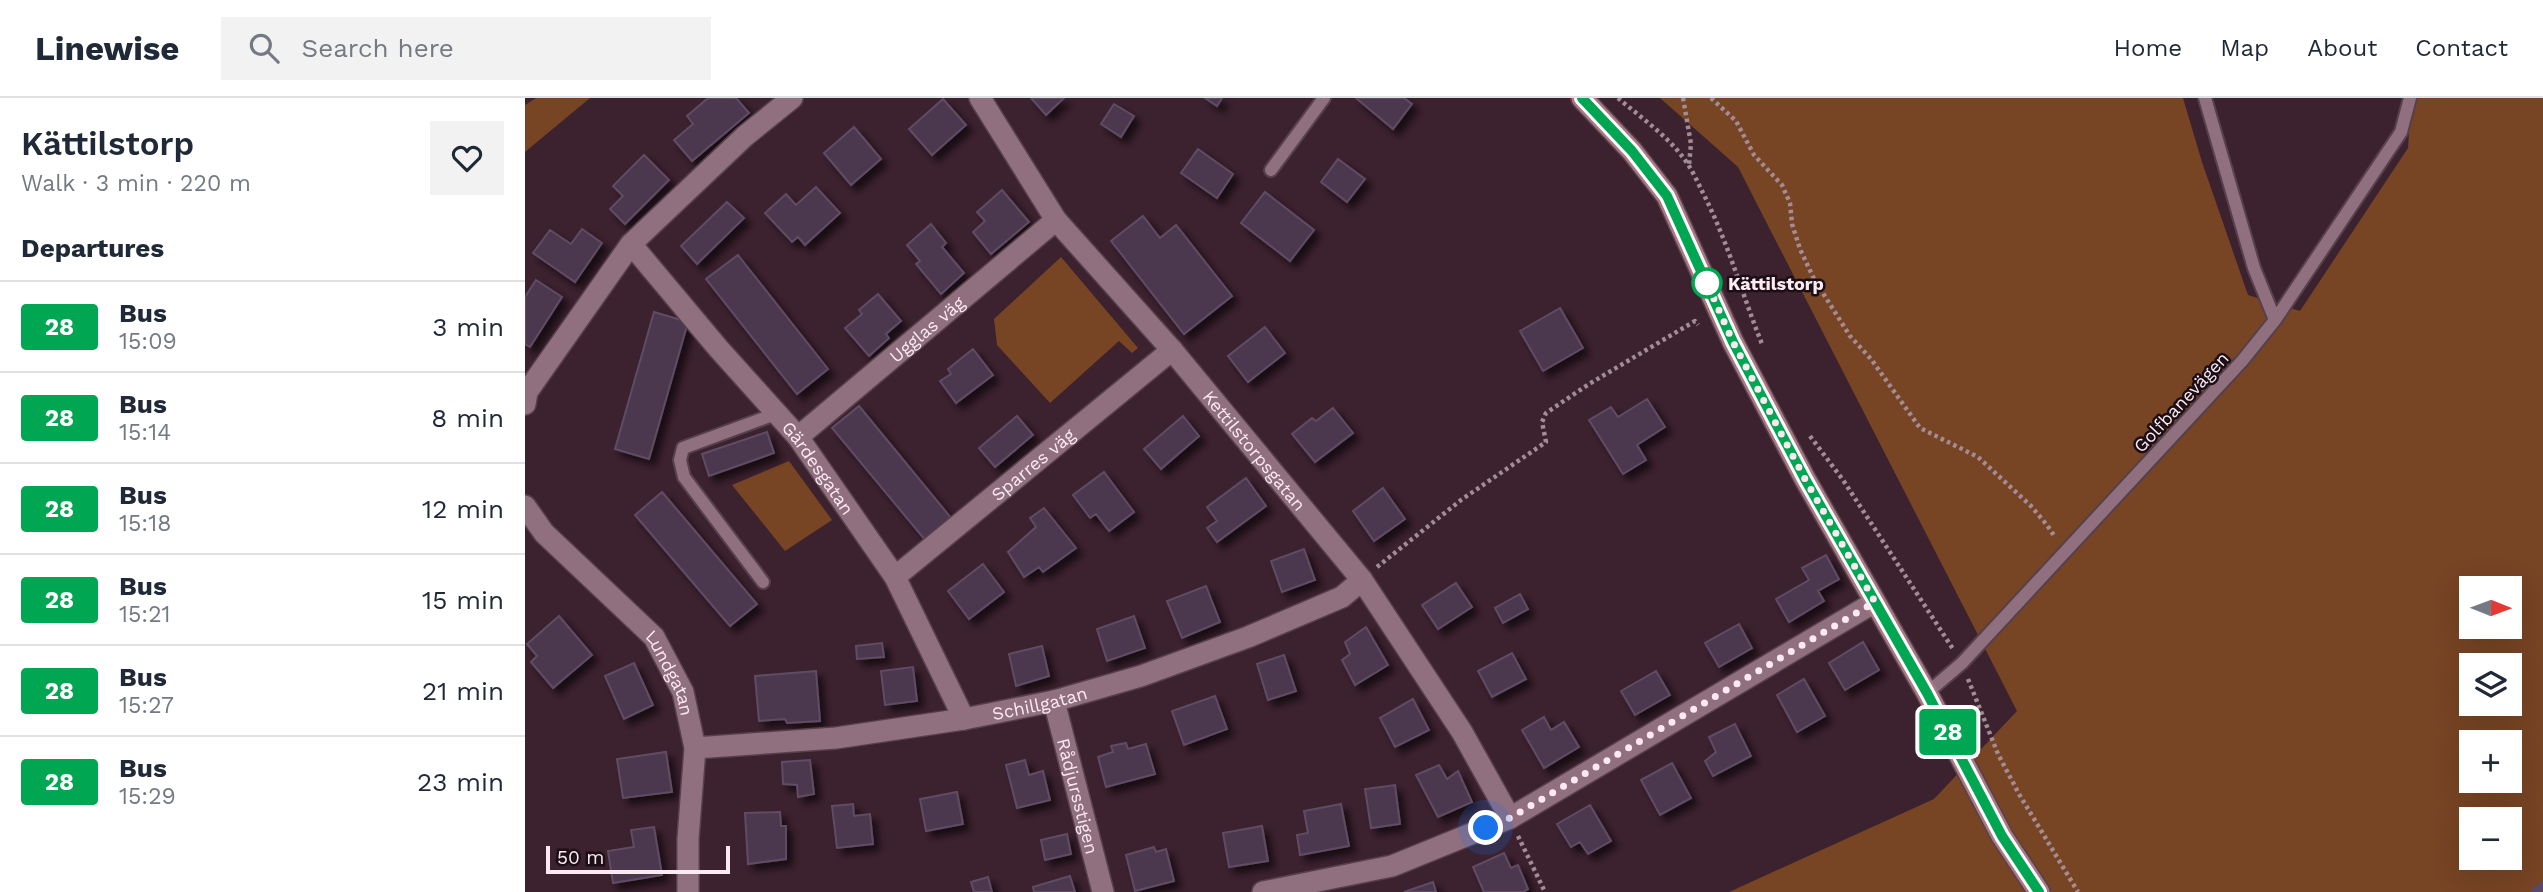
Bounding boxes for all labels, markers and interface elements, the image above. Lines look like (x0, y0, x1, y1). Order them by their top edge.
search box (221, 17, 711, 80)
text: Linewise (35, 29, 179, 68)
icon: search (245, 29, 283, 67)
text: Search here (301, 33, 454, 63)
text: Home (2114, 34, 2182, 62)
text: Map (2220, 34, 2269, 62)
text: About (2307, 34, 2377, 62)
text: Contact (2415, 34, 2508, 62)
button: heart (430, 121, 504, 195)
text: Kättilstorp (21, 124, 194, 163)
text: Walk · 3 min · 220 m (21, 170, 251, 197)
text: Departures (21, 233, 164, 263)
marker: Kättilstorp (1692, 268, 1722, 298)
place label: Kättilstorp (1728, 273, 1824, 294)
street label: Ugglas väg (885, 291, 969, 366)
text: Bus (119, 298, 167, 328)
text: 3 min (432, 312, 504, 342)
text: 28 (45, 313, 74, 341)
text: 15:09 (119, 328, 177, 355)
street label: Golfbanevägen (2129, 347, 2233, 457)
street label: Kettilstorpsgatan (1199, 386, 1311, 515)
text: Bus (119, 389, 167, 419)
text: 8 min (431, 403, 504, 433)
text: 28 (45, 404, 74, 432)
street label: Gärdesgatan (778, 416, 859, 518)
text: 15:14 (119, 419, 171, 446)
street label: Sparres väg (987, 423, 1079, 505)
text: Bus (119, 480, 167, 510)
text: 12 min (422, 494, 504, 524)
text: 28 (45, 495, 74, 523)
text: 15:18 (119, 510, 171, 537)
text: Bus (119, 571, 167, 601)
north arrow (2459, 576, 2522, 639)
map controls (2459, 576, 2522, 870)
text: 15 min (422, 585, 504, 615)
text: 28 (45, 586, 74, 614)
text: 15:21 (119, 601, 171, 628)
street label: Lundgatan (642, 625, 698, 717)
button: layers (2459, 653, 2522, 716)
text: Bus (119, 662, 167, 692)
text: 21 min (422, 676, 504, 706)
text: 28 (45, 677, 74, 705)
street label: Schillgatan (990, 682, 1090, 724)
text: 15:27 (119, 692, 174, 719)
line badge: 28 (1917, 709, 1979, 755)
text: 28 (1933, 718, 1963, 746)
button: + (2459, 730, 2522, 793)
street label: Rådjursstigen (1053, 736, 1103, 856)
text: Bus (119, 753, 167, 783)
text: 23 min (417, 767, 504, 797)
text: 28 (45, 768, 74, 796)
text: 15:29 (119, 783, 176, 810)
button: − (2459, 807, 2522, 870)
your location (1468, 810, 1503, 845)
scale bar (546, 843, 730, 875)
text: 50 m (557, 846, 604, 869)

